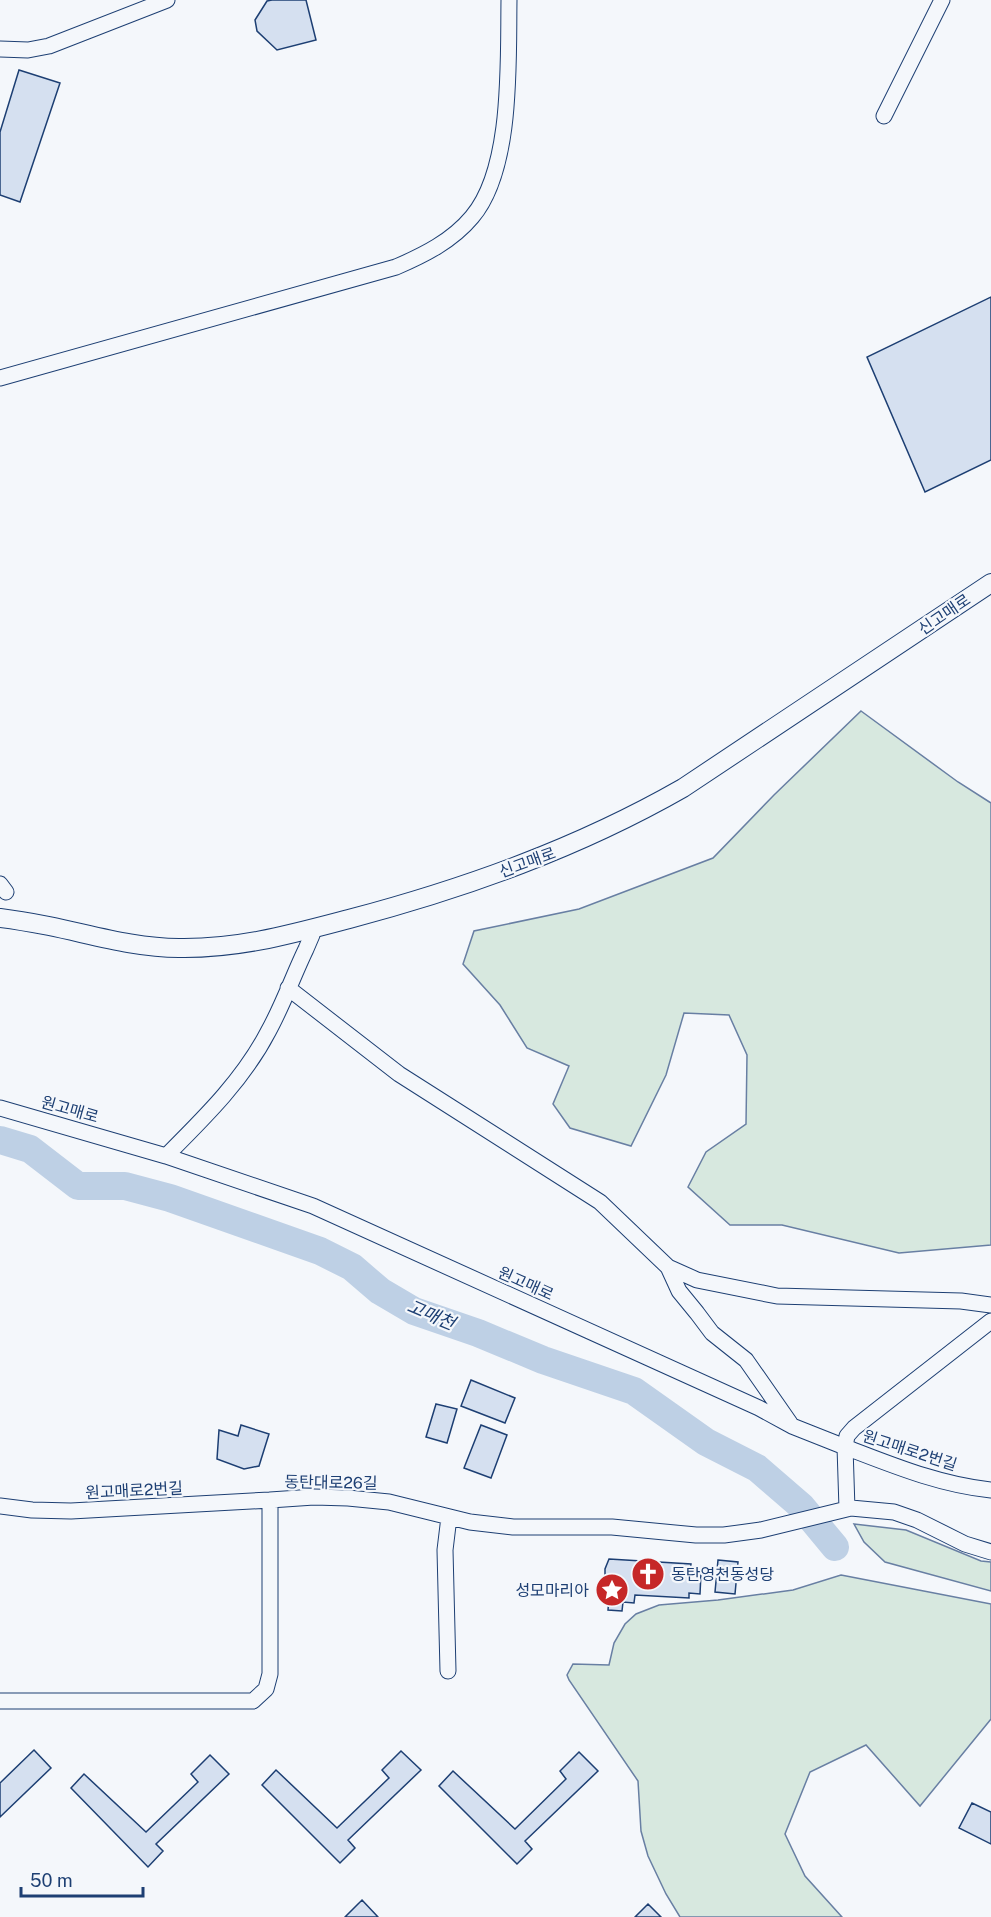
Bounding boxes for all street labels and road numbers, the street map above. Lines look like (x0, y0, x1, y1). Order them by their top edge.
street label: 신고매로 (915, 590, 974, 639)
street label: 신고매로 (496, 843, 558, 881)
street label: 원고매로 (39, 1092, 101, 1127)
street label: 원고매로 (495, 1263, 557, 1304)
street label: 원고매로2번길 (860, 1426, 959, 1475)
street label: 동탄대로26길 (284, 1472, 378, 1493)
street label: 원고매로2번길 (85, 1478, 183, 1503)

